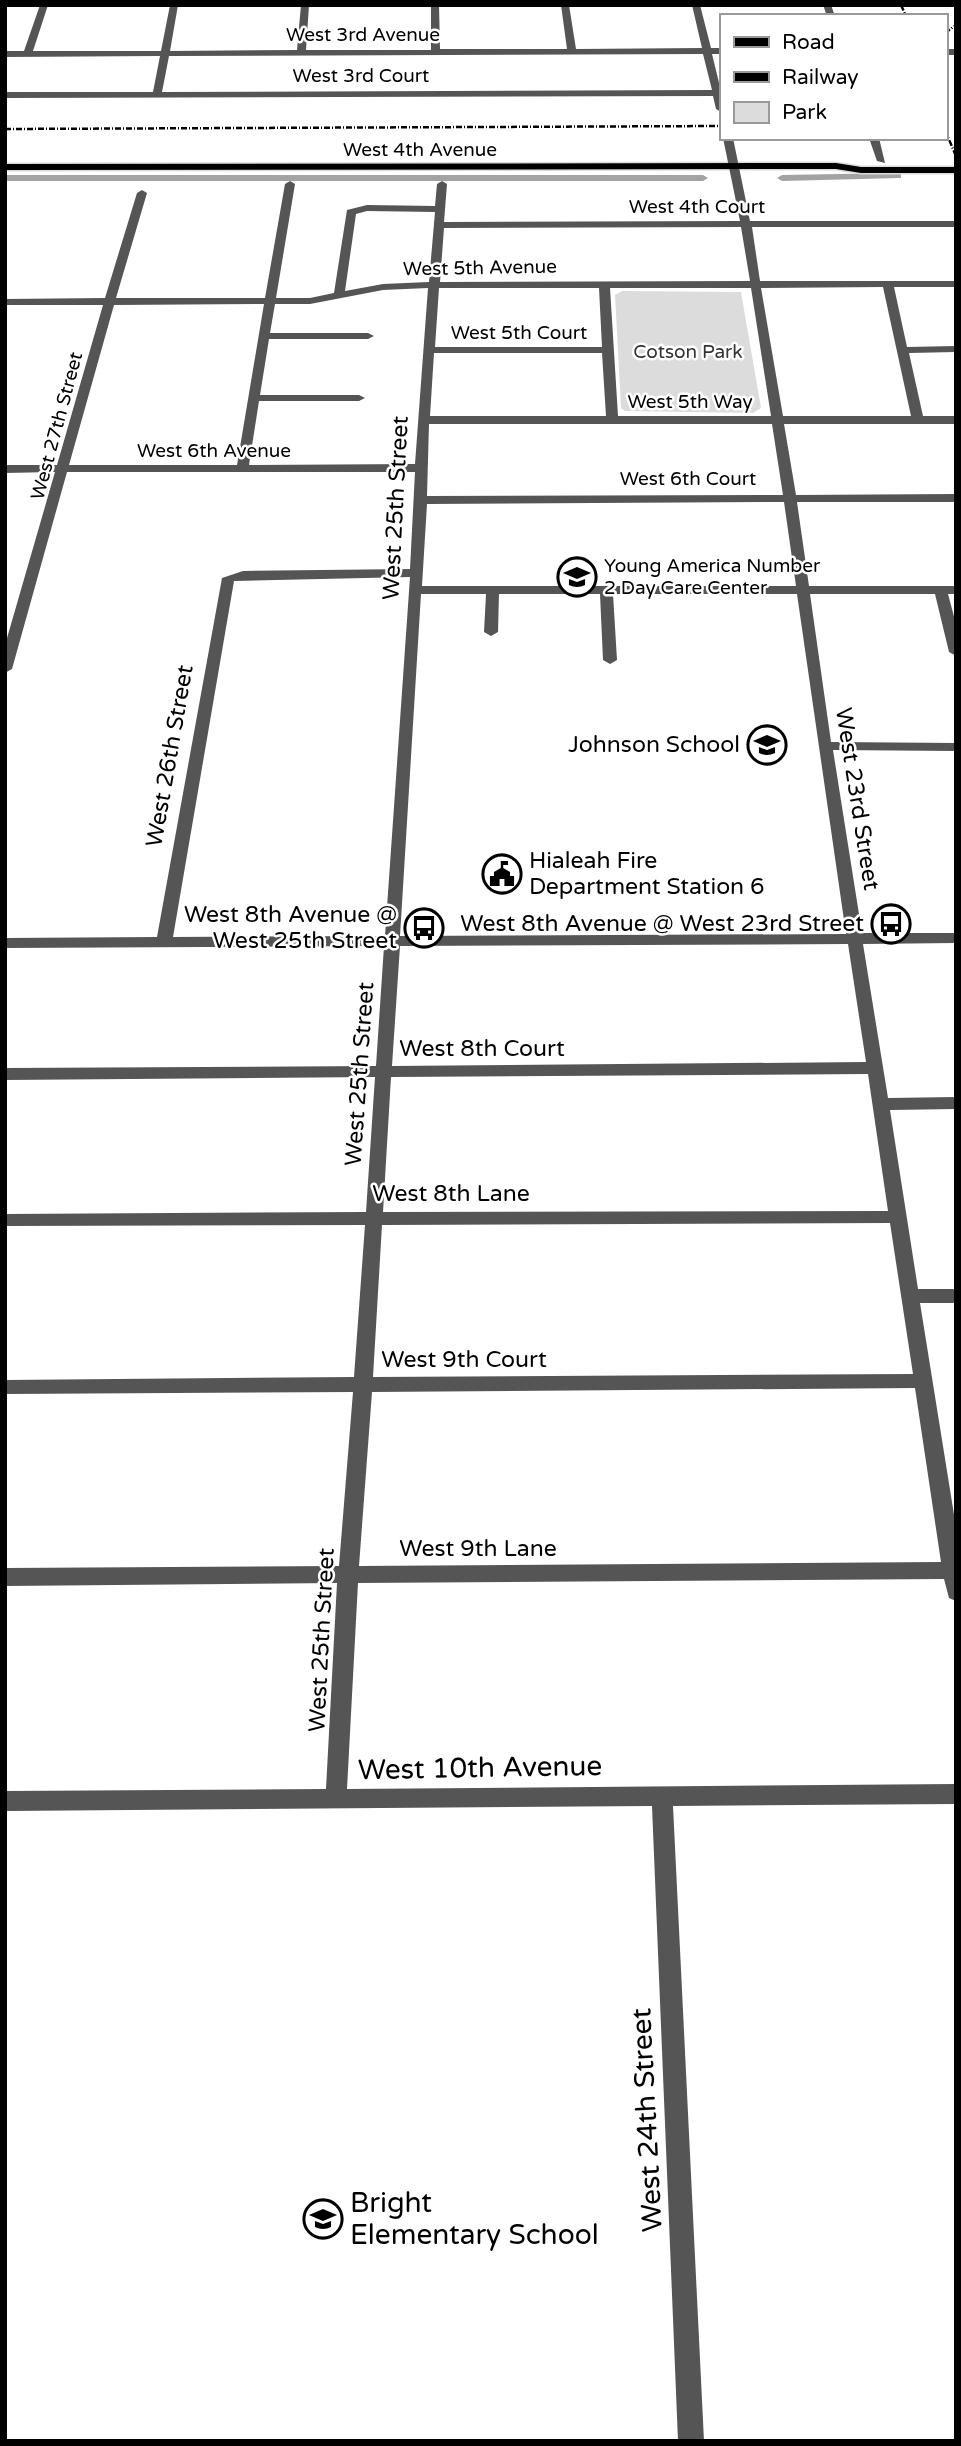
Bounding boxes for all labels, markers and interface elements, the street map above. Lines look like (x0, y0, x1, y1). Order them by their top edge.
legend (720, 14, 947, 140)
street label: West 3rd Avenue (286, 24, 440, 46)
text: Road (782, 30, 835, 55)
street label: West 3rd Court (293, 65, 429, 87)
text: Railway (782, 65, 859, 90)
text: Park (782, 100, 827, 125)
street label: West 4th Avenue (343, 139, 497, 161)
street label: West 4th Court (629, 196, 765, 218)
street label: West 5th Avenue (403, 256, 557, 280)
street label: West 5th Court (451, 322, 587, 344)
park label: Cotson Park (633, 341, 743, 363)
street label: West 27th Street (27, 350, 87, 502)
street label: West 5th Way (627, 391, 753, 413)
street label: West 25th Street (377, 415, 415, 601)
street label: West 6th Avenue (137, 440, 291, 462)
street label: West 6th Court (620, 468, 756, 490)
place label: Young America Number 2 Day Care Center (604, 555, 821, 599)
school or university icon: Young America Number 2 Day Care Center (556, 556, 598, 598)
street label: West 26th Street (140, 663, 200, 849)
street label: West 23rd Street (829, 706, 885, 893)
school or university icon: Johnson School (746, 724, 788, 766)
place label: Johnson School (568, 731, 740, 759)
place label: Hialeah Fire Department Station 6 (529, 847, 765, 901)
public building icon: Hialeah Fire Department Station 6 (481, 853, 523, 895)
place label: West 8th Avenue @ West 25th Street (184, 901, 397, 955)
bus stop icon: West 8th Avenue @ West 23rd Street (870, 903, 912, 945)
bus stop icon: West 8th Avenue @ West 25th Street (403, 907, 445, 949)
place label: West 8th Avenue @ West 23rd Street (460, 910, 864, 938)
street label: West 25th Street (340, 981, 380, 1167)
street label: West 8th Court (399, 1035, 565, 1063)
street label: West 8th Lane (372, 1180, 530, 1208)
street label: West 9th Court (381, 1346, 547, 1374)
street label: West 9th Lane (399, 1535, 557, 1563)
street label: West 25th Street (303, 1547, 341, 1733)
street label: West 10th Avenue (357, 1749, 603, 1787)
street label: West 24th Street (624, 2007, 670, 2233)
place label: Bright Elementary School (350, 2186, 599, 2252)
school or university icon: Bright Elementary School (302, 2198, 344, 2240)

